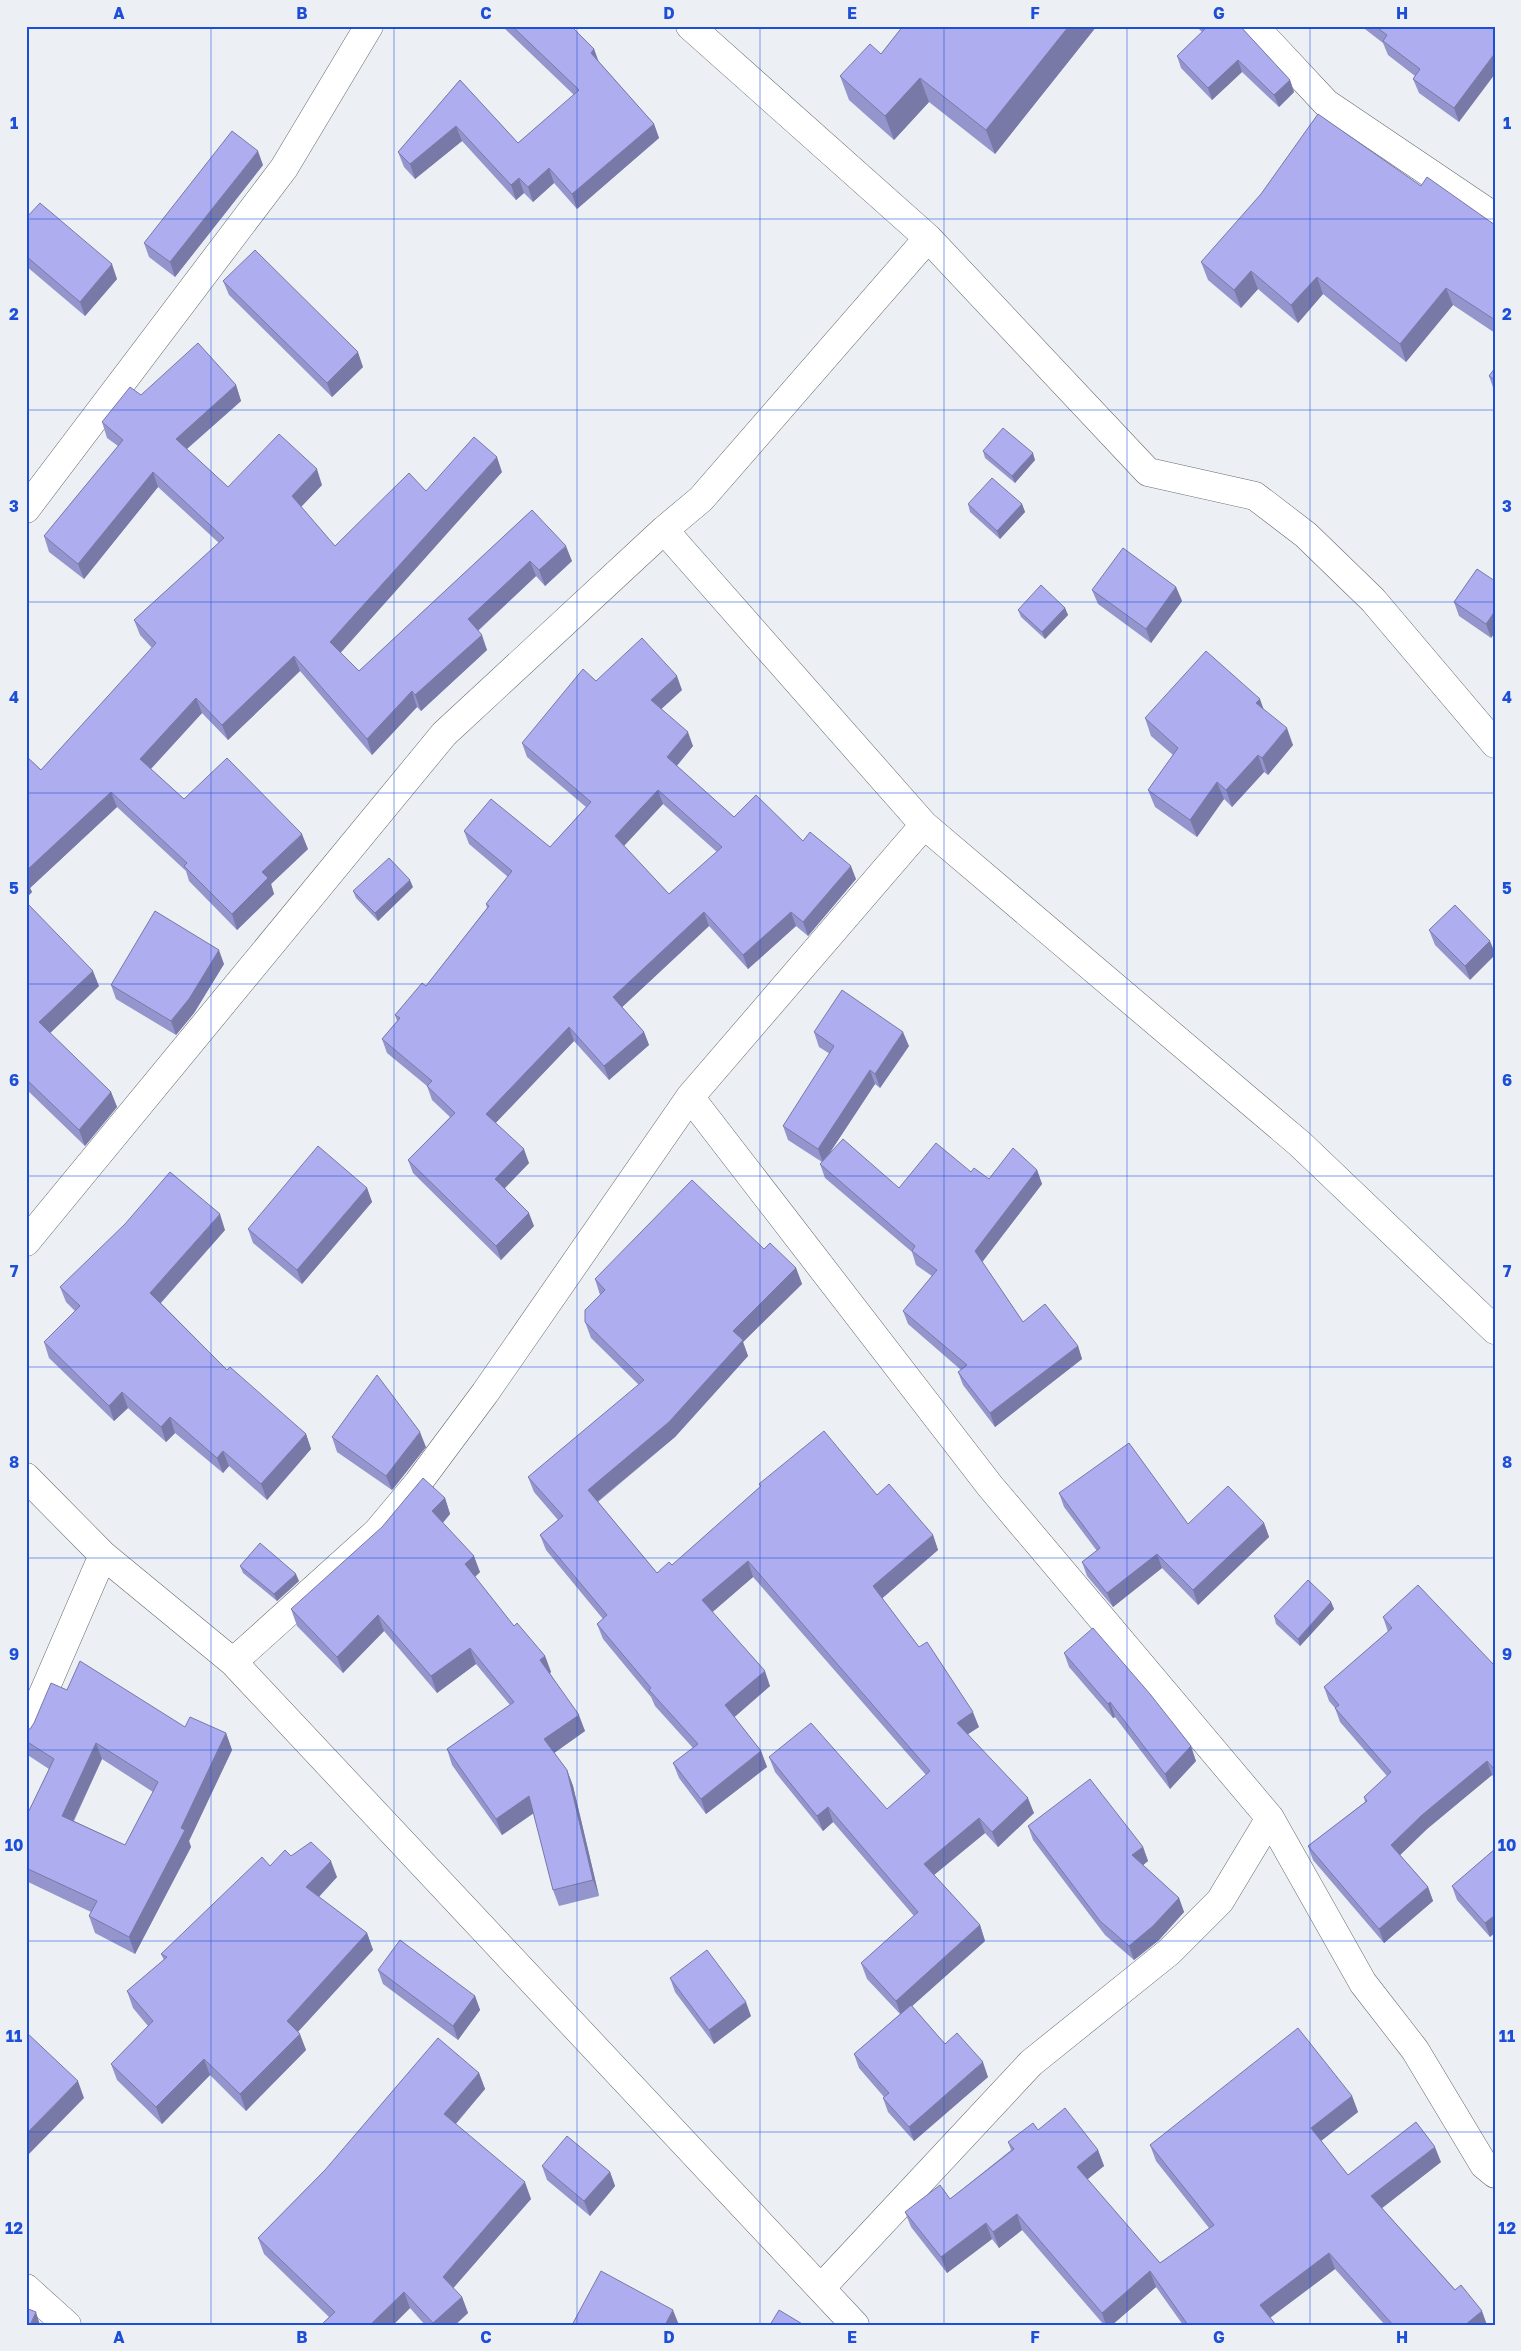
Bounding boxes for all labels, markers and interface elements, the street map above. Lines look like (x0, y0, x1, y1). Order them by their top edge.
text: A (113, 3, 125, 23)
text: B (296, 3, 308, 23)
text: C (480, 3, 492, 23)
text: D (663, 3, 675, 23)
text: E (847, 3, 857, 23)
text: F (1030, 3, 1040, 23)
text: G (1213, 3, 1225, 23)
text: H (1396, 3, 1408, 23)
text: 1 (10, 113, 18, 133)
text: 1 (1503, 113, 1511, 133)
text: 2 (9, 304, 19, 324)
text: 2 (1502, 304, 1512, 324)
text: 3 (9, 496, 19, 516)
text: 3 (1502, 496, 1512, 516)
text: 4 (9, 687, 19, 707)
text: 4 (1502, 687, 1512, 707)
text: 5 (9, 878, 19, 898)
text: 5 (1502, 878, 1512, 898)
text: 6 (9, 1070, 19, 1090)
text: 6 (1502, 1070, 1512, 1090)
text: 7 (10, 1261, 19, 1281)
text: 7 (1503, 1261, 1512, 1281)
text: 8 (9, 1452, 19, 1472)
text: 8 (1502, 1452, 1512, 1472)
text: 9 (9, 1644, 19, 1664)
text: 9 (1502, 1644, 1512, 1664)
text: 10 (5, 1835, 23, 1855)
text: 10 (1498, 1835, 1516, 1855)
text: 11 (6, 2026, 22, 2046)
text: 11 (1499, 2026, 1515, 2046)
text: 12 (5, 2218, 23, 2238)
text: 12 (1498, 2218, 1516, 2238)
text: A (113, 2327, 125, 2347)
text: B (296, 2327, 308, 2347)
text: C (480, 2327, 492, 2347)
text: D (663, 2327, 675, 2347)
text: E (847, 2327, 857, 2347)
text: F (1030, 2327, 1040, 2347)
text: G (1213, 2327, 1225, 2347)
text: H (1396, 2327, 1408, 2347)

